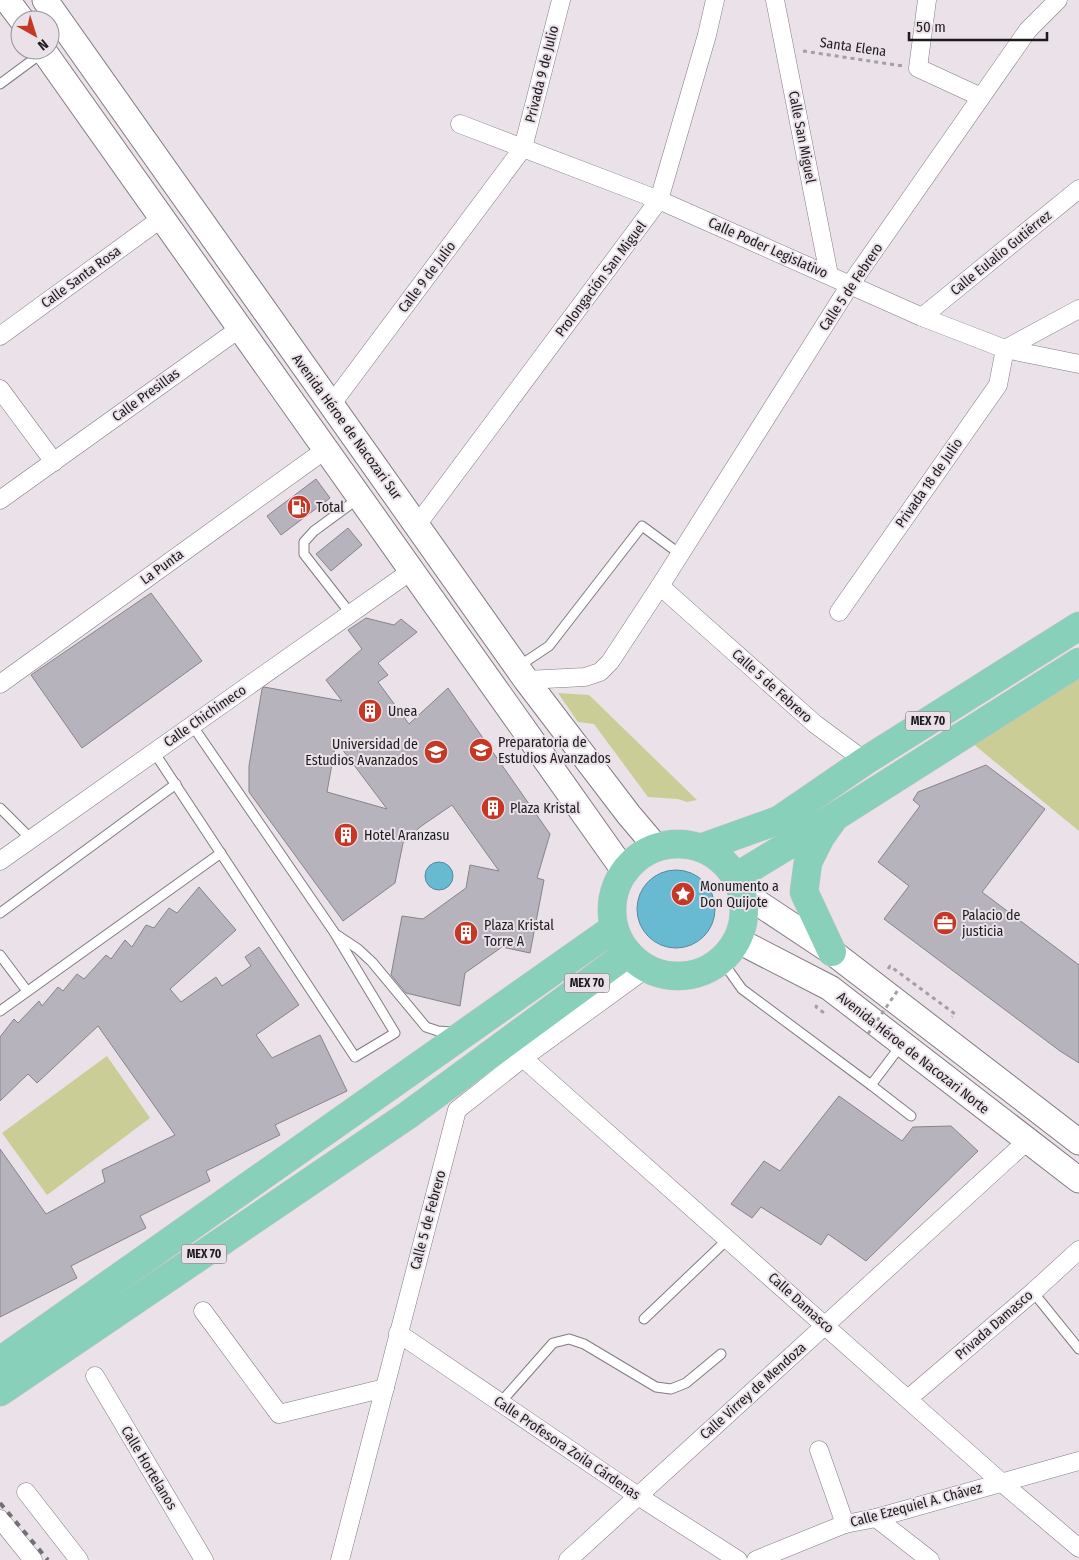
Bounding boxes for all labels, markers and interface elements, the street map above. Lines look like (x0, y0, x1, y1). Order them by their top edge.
north arrow (10, 10, 60, 60)
scale bar (909, 10, 1046, 42)
text: 50 m (916, 18, 946, 36)
street label: Privada 9 de Julio (522, 24, 562, 124)
street label: Santa Elena (819, 34, 888, 60)
text: N (34, 35, 51, 54)
street label: Calle San Miguel (785, 89, 819, 185)
street label: Calle Eulalio Gutiérrez (947, 207, 1055, 299)
street label: Calle Poder Legislativo (706, 214, 830, 282)
street label: Prolongación San Miguel (552, 218, 650, 340)
street label: Calle 9 de Julio (395, 238, 459, 316)
street label: Calle 5 de Febrero (815, 240, 887, 334)
street label: Calle Santa Rosa (38, 242, 124, 312)
street label: Avenida Héroe de Nacozari Sur (289, 351, 406, 503)
street label: Calle Presillas (109, 365, 183, 425)
street label: Privada 18 de Julio (892, 435, 966, 531)
fuel station icon: Total (286, 494, 312, 520)
place label: Total (316, 499, 344, 516)
street label: La Punta (137, 546, 187, 588)
street label: Calle 5 de Febrero (728, 646, 816, 726)
street label: Calle Chichimeco (160, 681, 250, 751)
building icon: Unea (357, 698, 383, 724)
place label: Unea (388, 703, 417, 720)
road number: MEX 70 (906, 711, 950, 730)
place label: Preparatoria de Estudios Avanzados (498, 734, 611, 767)
place label: Universidad de Estudios Avanzados (305, 736, 418, 769)
school or university icon: Preparatoria de Estudios Avanzados (468, 737, 494, 763)
school or university icon: Universidad de Estudios Avanzados (423, 739, 449, 765)
building icon: Plaza Kristal (480, 795, 506, 821)
place label: Plaza Kristal (510, 800, 580, 817)
building icon: Hotel Aranzasu (333, 822, 359, 848)
place label: Hotel Aranzasu (364, 827, 450, 844)
place label: Monumento a Don Quijote (700, 878, 779, 911)
place icon: Monumento a Don Quijote (670, 881, 696, 907)
place label: Palacio de justicia (961, 907, 1020, 940)
office icon: Palacio de justicia (932, 910, 958, 936)
place label: Plaza Kristal Torre A (484, 917, 554, 950)
building icon: Plaza Kristal Torre A (453, 920, 479, 946)
road number: MEX 70 (564, 974, 610, 992)
street label: Avenida Héroe de Nacozari Norte (833, 988, 993, 1118)
street label: Calle 5 de Febrero (407, 1169, 449, 1271)
road number: MEX 70 (182, 1244, 226, 1264)
street label: Calle Damasco (765, 1269, 837, 1337)
street label: Privada Damasco (952, 1287, 1036, 1363)
street label: Calle Virrey de Mendoza (697, 1339, 810, 1443)
street label: Calle Profesora Zoila Cárdenas (491, 1393, 643, 1503)
street label: Calle Hortelanos (117, 1423, 181, 1513)
street label: Calle Ezequiel A. Chávez (848, 1479, 984, 1531)

